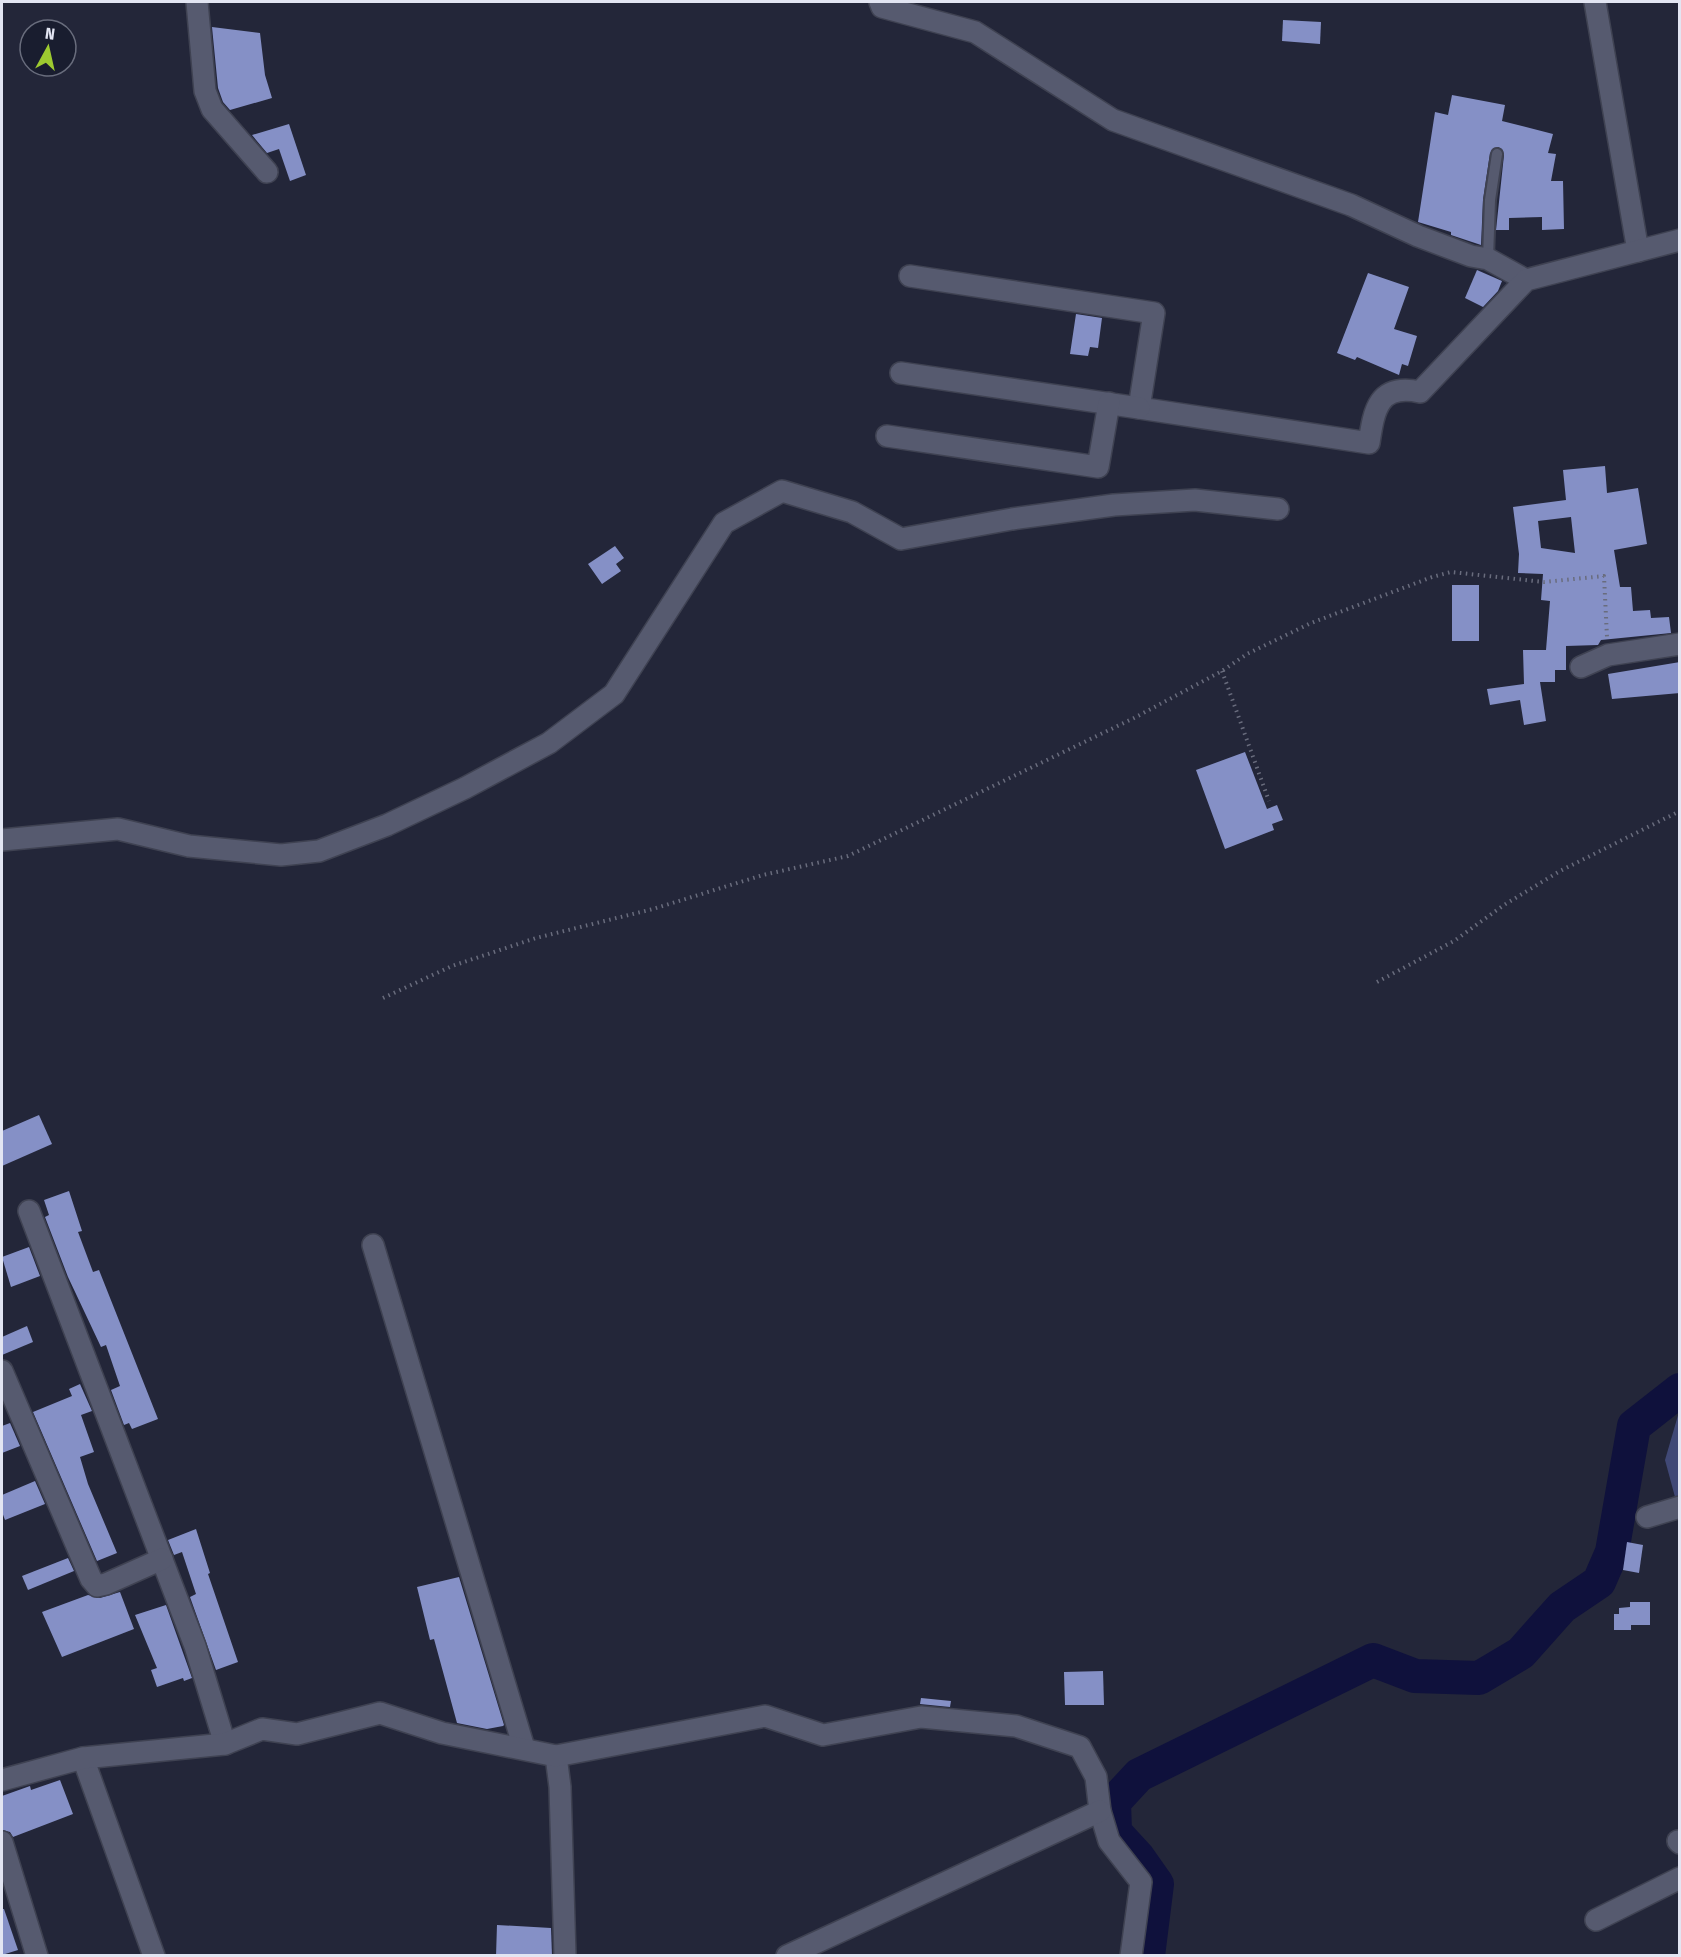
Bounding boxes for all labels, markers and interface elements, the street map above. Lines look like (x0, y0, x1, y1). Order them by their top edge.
north arrow (18, 18, 78, 78)
text: N (44, 24, 56, 44)

